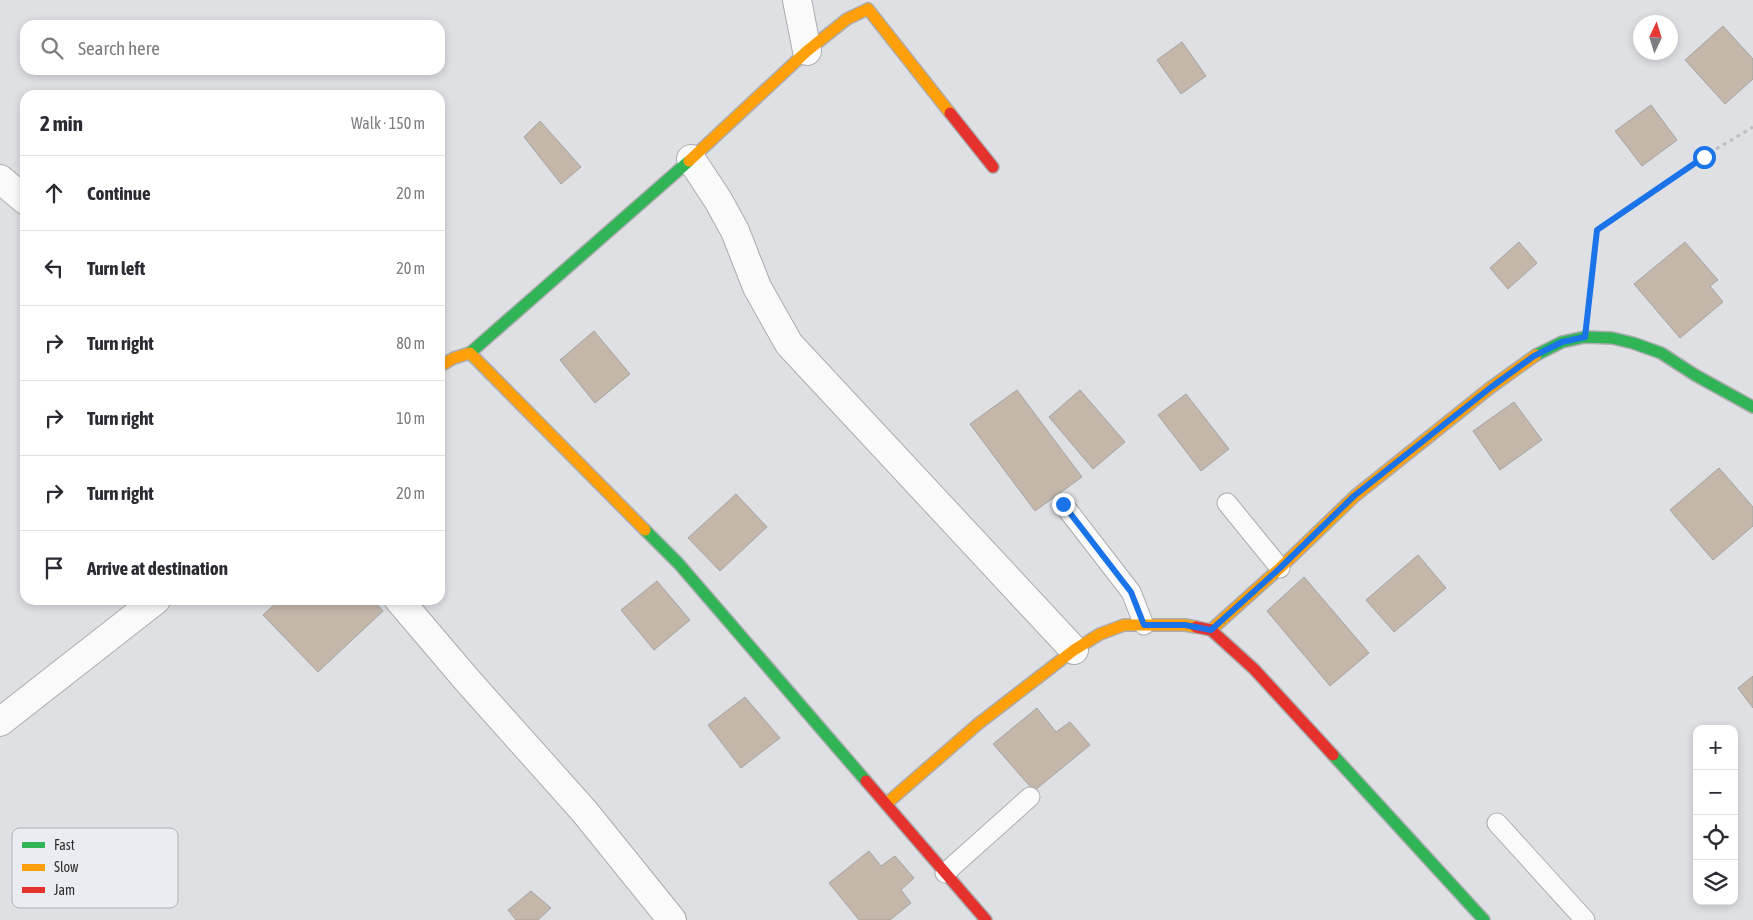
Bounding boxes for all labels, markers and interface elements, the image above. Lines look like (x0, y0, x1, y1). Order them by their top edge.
north arrow (1633, 15, 1678, 60)
search box (20, 20, 445, 75)
icon: search (38, 34, 66, 62)
text: Search here (78, 37, 160, 59)
text: 2 min (40, 111, 83, 135)
text: Walk · 150 m (351, 114, 425, 132)
route start (1693, 146, 1716, 169)
icon: ahead (40, 179, 68, 207)
text: Continue (87, 182, 151, 204)
text: 20 m (396, 184, 425, 202)
icon: left (40, 254, 68, 282)
text: Turn left (87, 257, 145, 279)
text: 20 m (396, 259, 425, 277)
icon: right (40, 329, 68, 357)
text: Turn right (87, 332, 154, 354)
text: 80 m (396, 334, 425, 352)
icon: right (40, 404, 68, 432)
text: Turn right (87, 407, 154, 429)
text: 10 m (396, 409, 425, 427)
icon: right (40, 479, 68, 507)
text: Turn right (87, 482, 154, 504)
text: 20 m (396, 484, 425, 502)
route end (1052, 493, 1075, 516)
icon: arrive (40, 554, 68, 582)
text: Arrive at destination (87, 557, 228, 579)
map controls (1693, 725, 1738, 905)
button: + (1693, 725, 1738, 770)
button: − (1693, 770, 1738, 815)
button: locate (1693, 815, 1738, 860)
legend (12, 828, 178, 908)
text: Fast (54, 837, 75, 853)
text: Slow (54, 859, 79, 875)
button: layers (1693, 860, 1738, 905)
text: Jam (54, 882, 75, 898)

